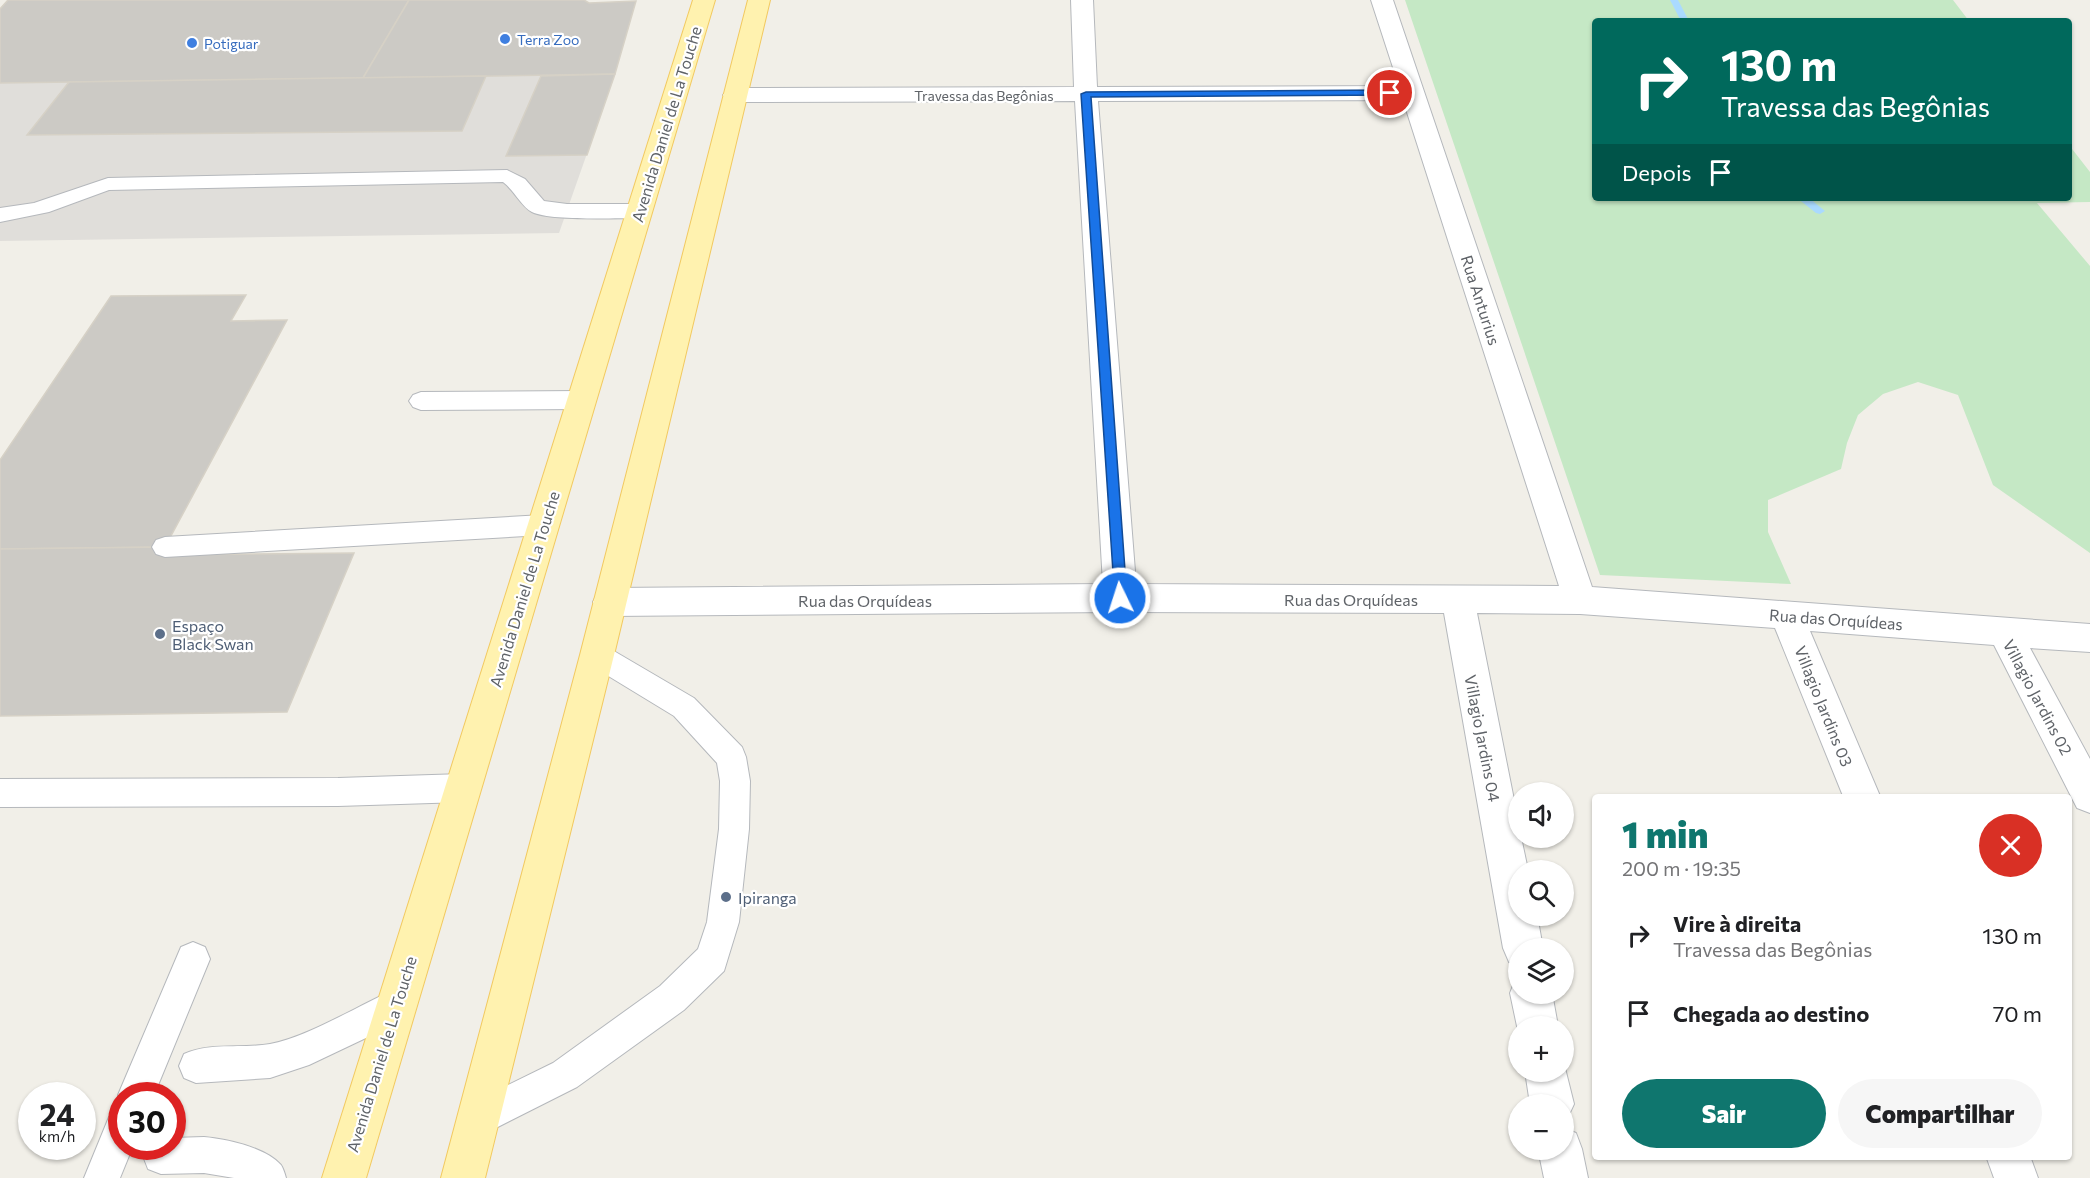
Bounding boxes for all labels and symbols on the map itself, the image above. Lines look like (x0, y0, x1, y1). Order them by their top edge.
street label: Avenida Daniel de La Touche (627, 24, 705, 224)
place label: Terra Zoo (517, 31, 579, 48)
marker: Terra Zoo (498, 32, 512, 46)
place label: Potiguar (204, 35, 259, 52)
marker: Potiguar (185, 36, 199, 50)
pin (1364, 67, 1415, 118)
street label: Travessa das Begônias (914, 87, 1054, 104)
street label: Rua Anturius (1458, 253, 1504, 347)
street label: Avenida Daniel de La Touche (485, 489, 563, 689)
position arrow (1088, 566, 1152, 630)
street label: Rua das Orquídeas (1284, 590, 1418, 609)
street label: Rua das Orquídeas (798, 591, 932, 610)
street label: Rua das Orquídeas (1769, 605, 1903, 633)
place label: Espaço Black Swan (172, 616, 254, 653)
marker: Espaço Black Swan (153, 627, 167, 641)
street label: Villagio Jardins 02 (1999, 636, 2077, 758)
street label: Villagio Jardins 03 (1791, 643, 1857, 769)
street label: Villagio Jardins 04 (1461, 673, 1505, 804)
place label: Ipiranga (738, 888, 797, 907)
marker: Ipiranga (719, 890, 733, 904)
street label: Avenida Daniel de La Touche (342, 954, 420, 1154)
speed limit sign: 30 (108, 1082, 186, 1160)

